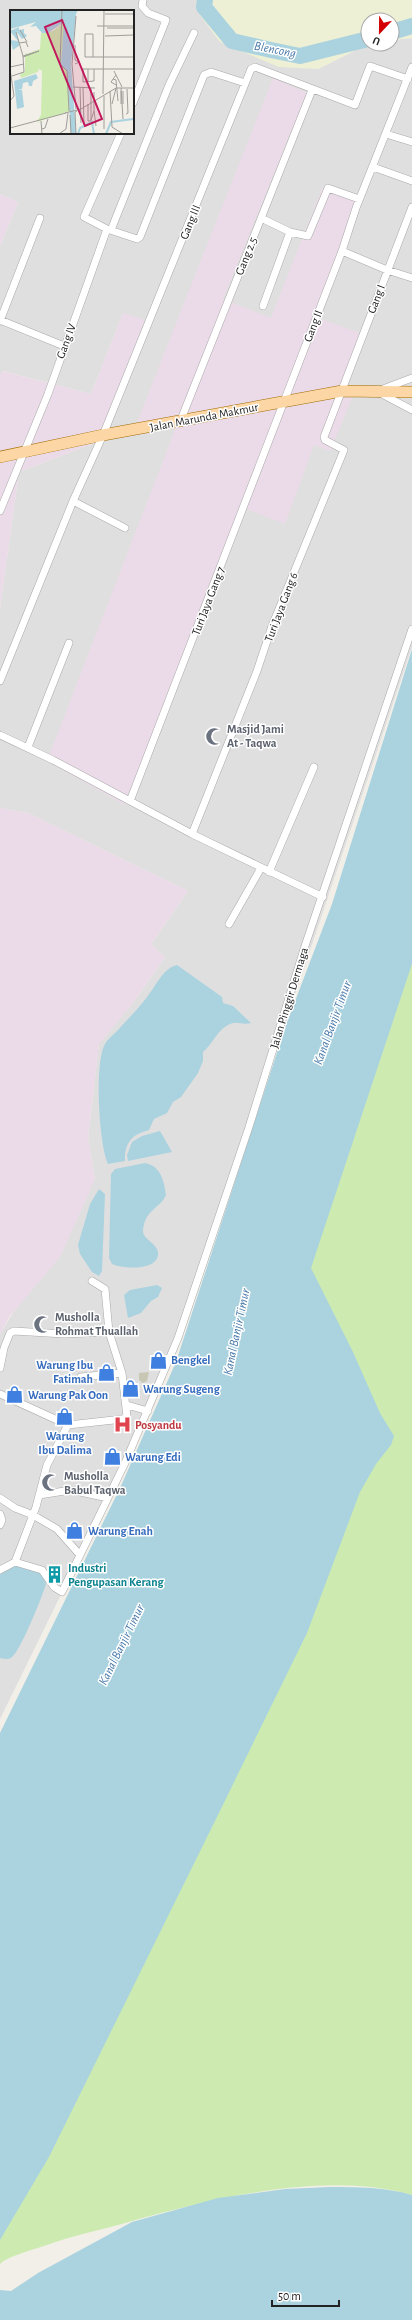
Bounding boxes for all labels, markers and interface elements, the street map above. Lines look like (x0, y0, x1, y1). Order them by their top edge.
inset map (10, 10, 134, 134)
north arrow (360, 12, 400, 52)
text: U (371, 34, 382, 47)
water label: Blencong (253, 40, 297, 60)
street label: Gang III (178, 203, 202, 241)
street label: Gang 2.5 (233, 235, 259, 277)
street label: Gang I (365, 283, 387, 315)
street label: Gang II (301, 308, 325, 344)
street label: Gang IV (54, 322, 78, 360)
street label: Jalan Marunda Makmur (149, 401, 259, 433)
street label: Turi Jaya Gang 7 (189, 565, 228, 637)
street label: Turi Jaya Gang 6 (262, 570, 301, 644)
place label: Masjid Jami At - Taqwa (227, 723, 284, 749)
mosque icon: Masjid Jami At - Taqwa (204, 726, 224, 746)
street label: Jalan Pinggir Dermaga (268, 946, 310, 1050)
water label: Kanal Banjir Timur (312, 979, 354, 1067)
water label: Kanal Banjir Timur (221, 1287, 253, 1376)
place label: Musholla Rohmat Thuallah (55, 1311, 138, 1337)
mosque icon: Musholla Rohmat Thuallah (32, 1314, 52, 1334)
shop icon: Bengkel (148, 1350, 168, 1370)
place label: Bengkel (171, 1354, 210, 1366)
place label: Warung Ibu Fatimah (36, 1359, 94, 1385)
shop icon: Warung Ibu Fatimah (96, 1362, 116, 1382)
shop icon: Warung Sugeng (120, 1379, 140, 1399)
place label: Warung Sugeng (143, 1383, 221, 1395)
shop icon: Warung Pak Oon (5, 1385, 25, 1405)
place label: Warung Pak Oon (28, 1389, 108, 1401)
shop icon: Warung Ibu Dalima (55, 1407, 75, 1427)
hospital icon: Posyandu (112, 1415, 132, 1435)
place label: Posyandu (135, 1419, 182, 1432)
place label: Warung Ibu Dalima (38, 1430, 92, 1456)
shop icon: Warung Edi (102, 1447, 122, 1467)
place label: Warung Edi (125, 1451, 181, 1463)
place label: Musholla Babul Taqwa (64, 1470, 126, 1496)
mosque icon: Musholla Babul Taqwa (41, 1473, 61, 1493)
shop icon: Warung Enah (65, 1521, 85, 1541)
place label: Warung Enah (88, 1525, 153, 1537)
place label: Industri Pengupasan Kerang (68, 1562, 165, 1588)
building icon: Industri Pengupasan Kerang (45, 1565, 65, 1585)
water label: Kanal Banjir Timur (97, 1602, 147, 1687)
scale bar (272, 2282, 339, 2308)
text: 50 m (278, 2290, 301, 2302)

